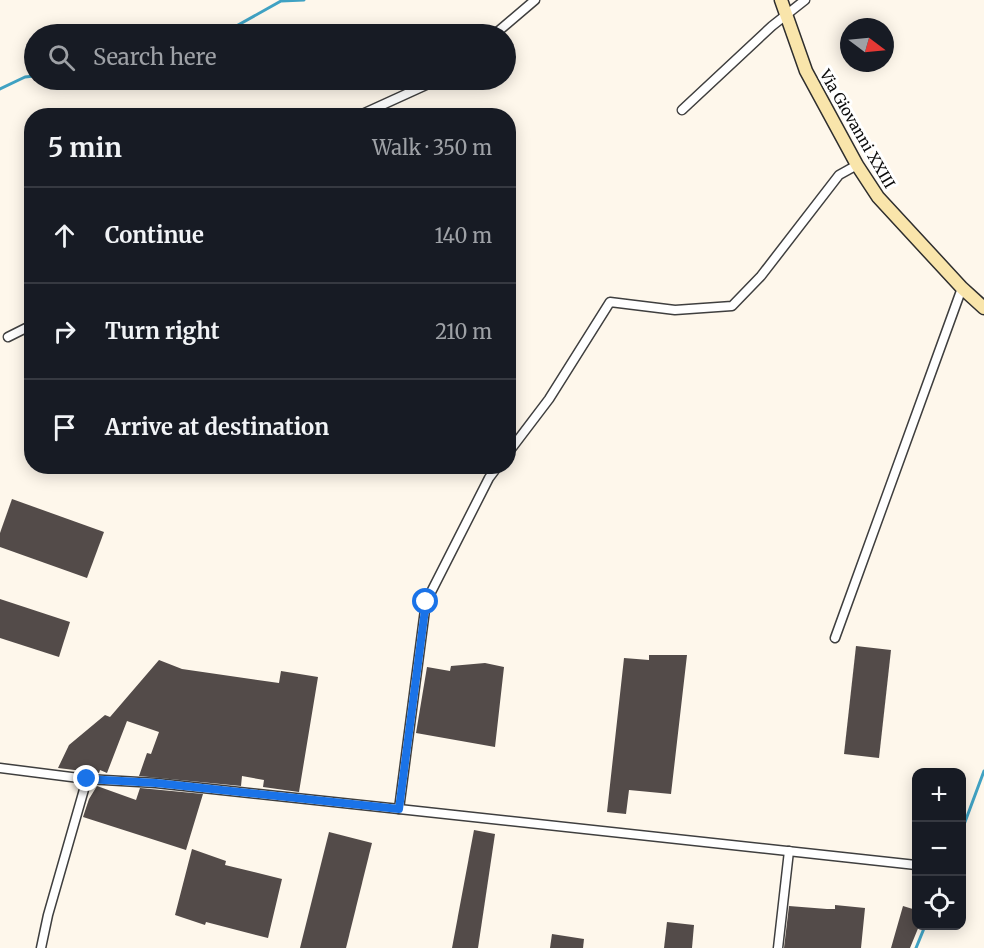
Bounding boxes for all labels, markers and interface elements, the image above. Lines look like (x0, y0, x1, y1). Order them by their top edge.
north arrow (840, 18, 894, 72)
search box (24, 24, 516, 90)
icon: search (45, 41, 78, 74)
text: Search here (93, 43, 216, 71)
street label: Via Giovanni XXIII (815, 65, 899, 192)
text: 5 min (48, 131, 122, 164)
text: Walk · 350 m (372, 135, 492, 160)
icon: ahead (48, 219, 81, 252)
text: Continue (105, 221, 204, 249)
text: 140 m (435, 223, 492, 248)
icon: right (48, 315, 81, 348)
text: Turn right (105, 317, 219, 345)
text: 210 m (435, 319, 492, 344)
icon: arrive (48, 411, 81, 444)
text: Arrive at destination (105, 413, 329, 441)
route start (412, 588, 438, 614)
route end (73, 765, 99, 791)
map controls (912, 768, 966, 930)
button: + (912, 768, 966, 822)
button: − (912, 822, 966, 876)
button: locate (912, 876, 966, 930)

